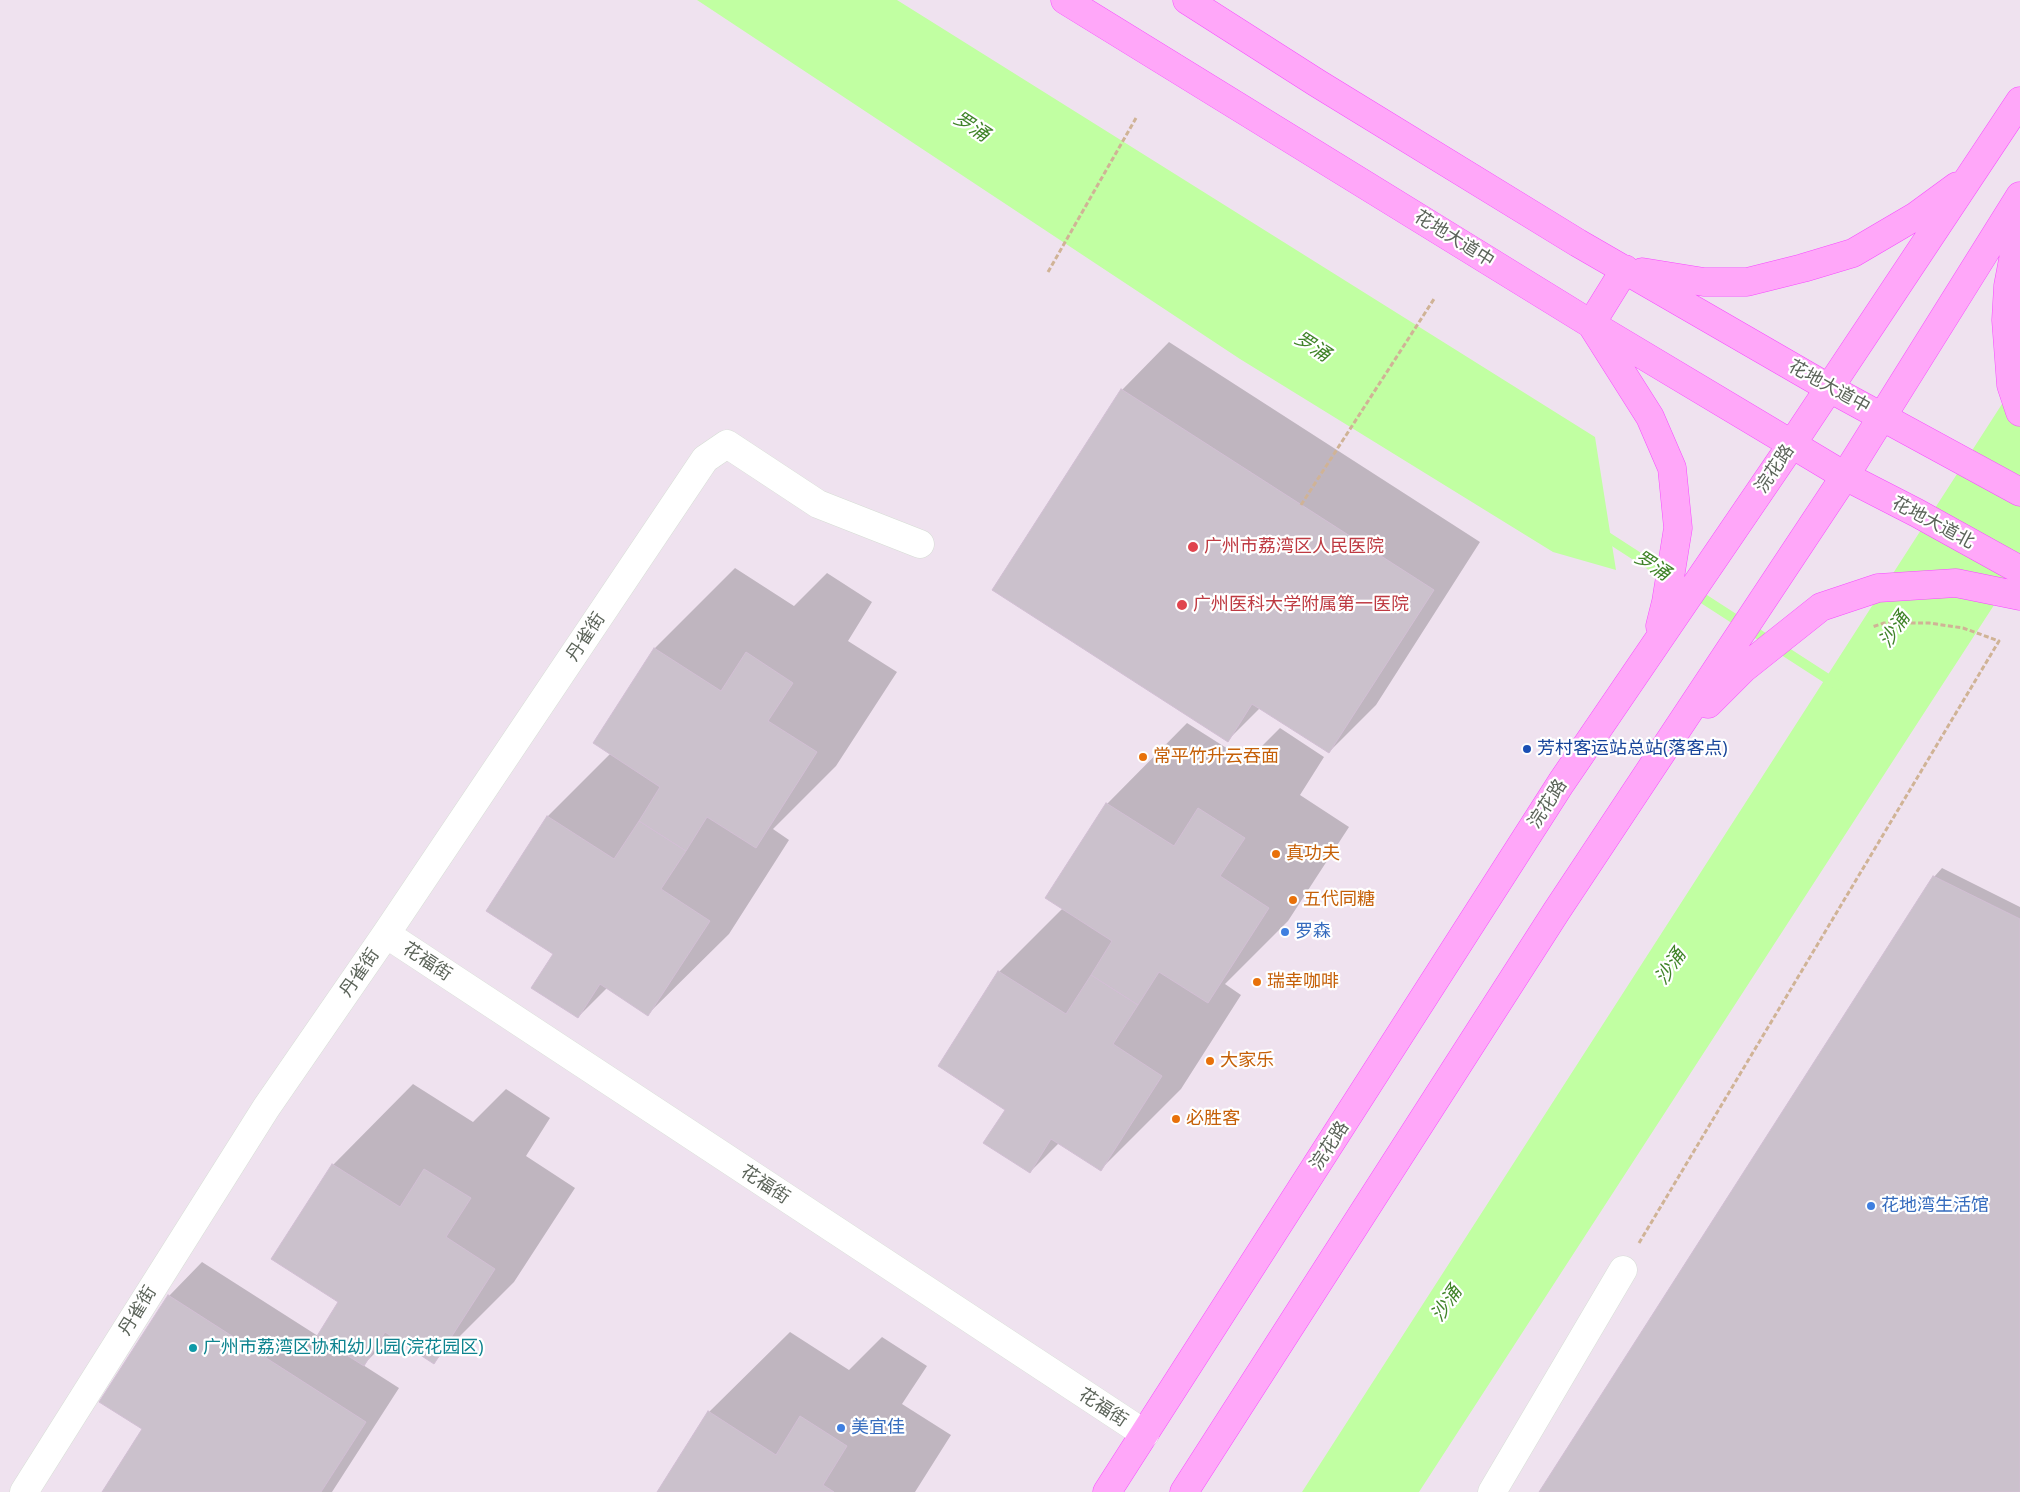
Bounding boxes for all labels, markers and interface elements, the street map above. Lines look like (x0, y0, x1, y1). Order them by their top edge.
water label: 罗涌 (949, 107, 993, 147)
street label: 花地大道中 (1410, 206, 1498, 272)
water label: 罗涌 (1290, 327, 1334, 367)
street label: 花地大道中 (1784, 356, 1874, 418)
street label: 浣花路 (1751, 441, 1799, 497)
street label: 花地大道北 (1888, 492, 1978, 554)
place label: 广州市荔湾区人民医院 (1204, 536, 1384, 558)
marker: 广州市荔湾区人民医院 (1186, 540, 1200, 554)
water label: 罗涌 (1630, 546, 1674, 586)
place label: 广州医科大学附属第一医院 (1193, 594, 1409, 616)
marker: 广州医科大学附属第一医院 (1175, 598, 1189, 612)
water label: 沙涌 (1875, 608, 1915, 652)
street label: 丹雀街 (562, 609, 610, 665)
place label: 芳村客运站总站(落客点) (1537, 738, 1728, 760)
marker: 芳村客运站总站(落客点) (1521, 743, 1533, 755)
place label: 常平竹升云吞面 (1153, 746, 1279, 768)
marker: 常平竹升云吞面 (1137, 751, 1149, 763)
street label: 浣花路 (1524, 775, 1572, 833)
place label: 真功夫 (1286, 843, 1340, 865)
marker: 真功夫 (1270, 848, 1282, 860)
place label: 五代同糖 (1303, 889, 1375, 911)
marker: 五代同糖 (1287, 894, 1299, 906)
place label: 罗森 (1295, 921, 1331, 943)
marker: 罗森 (1279, 926, 1291, 938)
street label: 花福街 (398, 938, 456, 986)
street label: 丹雀街 (336, 945, 384, 1001)
water label: 沙涌 (1651, 945, 1691, 989)
place label: 瑞幸咖啡 (1267, 971, 1339, 993)
marker: 瑞幸咖啡 (1251, 976, 1263, 988)
place label: 大家乐 (1220, 1050, 1274, 1072)
marker: 大家乐 (1204, 1055, 1216, 1067)
place label: 必胜客 (1186, 1108, 1240, 1130)
marker: 必胜客 (1170, 1113, 1182, 1125)
street label: 浣花路 (1306, 1117, 1354, 1175)
street label: 花福街 (736, 1161, 794, 1209)
place label: 花地湾生活馆 (1881, 1195, 1989, 1217)
marker: 花地湾生活馆 (1865, 1200, 1877, 1212)
street label: 丹雀街 (115, 1282, 161, 1340)
water label: 沙涌 (1427, 1282, 1467, 1326)
place label: 广州市荔湾区协和幼儿园(浣花园区) (203, 1337, 484, 1359)
marker: 广州市荔湾区协和幼儿园(浣花园区) (187, 1342, 199, 1354)
street label: 花福街 (1074, 1384, 1132, 1432)
place label: 美宜佳 (851, 1417, 905, 1439)
marker: 美宜佳 (835, 1422, 847, 1434)

